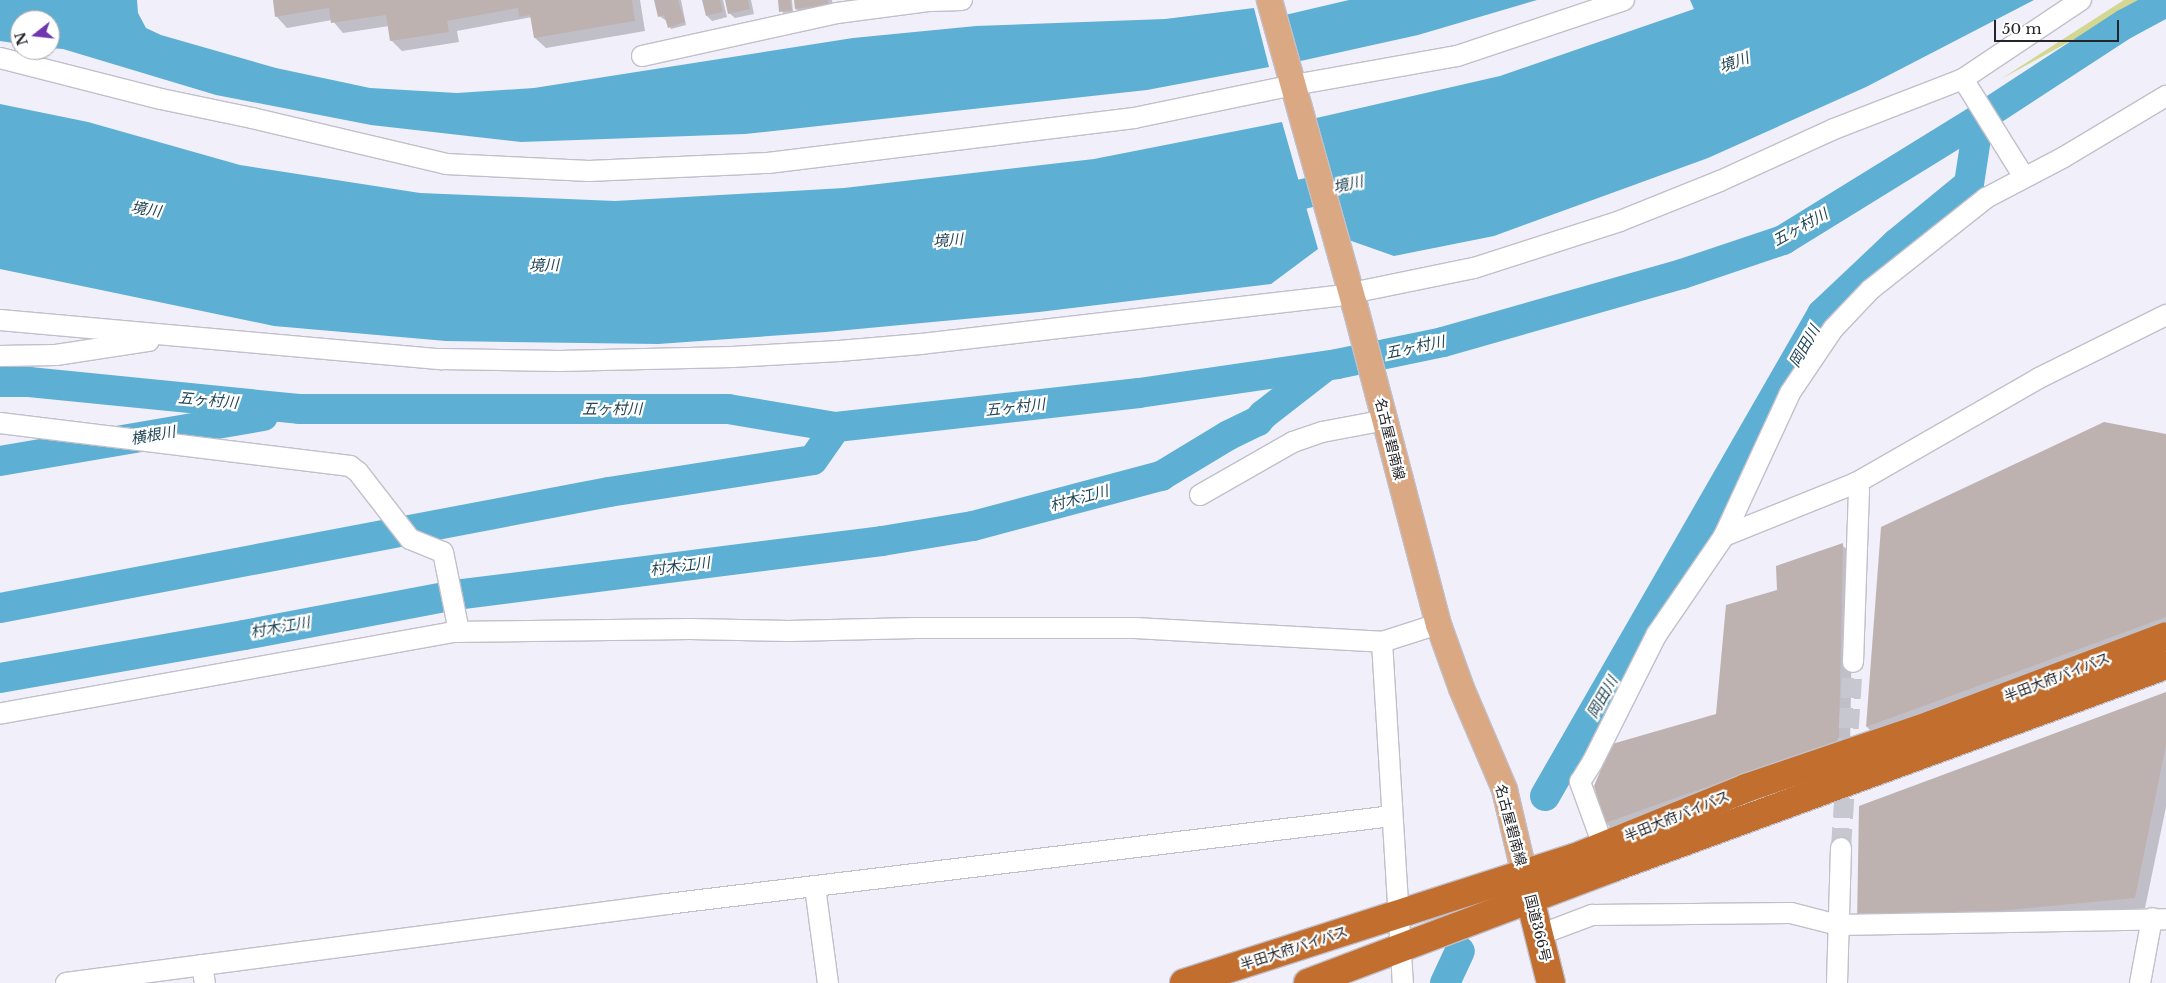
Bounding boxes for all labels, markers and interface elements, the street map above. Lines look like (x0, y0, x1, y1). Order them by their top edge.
north arrow (10, 10, 60, 60)
scale bar (1996, 10, 2121, 42)
text: 50 m (2002, 19, 2042, 38)
text: N (11, 30, 32, 48)
water label: 境川 (1717, 49, 1751, 75)
water label: 境川 (1331, 172, 1365, 196)
water label: 境川 (130, 198, 162, 220)
water label: 五ヶ村川 (1769, 205, 1831, 249)
water label: 境川 (932, 230, 964, 250)
water label: 境川 (529, 256, 559, 274)
water label: 岡田川 (1785, 322, 1823, 370)
water label: 五ヶ村川 (1384, 332, 1446, 362)
water label: 五ヶ村川 (177, 388, 239, 412)
water label: 五ヶ村川 (984, 395, 1046, 419)
street label: 名古屋碧南線 (1372, 396, 1408, 482)
water label: 五ヶ村川 (582, 400, 642, 418)
water label: 横根川 (129, 422, 177, 448)
water label: 村木江川 (1048, 482, 1110, 514)
water label: 村木江川 (649, 553, 711, 579)
water label: 村木江川 (249, 613, 311, 641)
street label: 半田大府パイパス (2002, 649, 2112, 705)
water label: 岡田川 (1583, 673, 1621, 721)
street label: 名古屋碧南線 (1492, 782, 1530, 868)
street label: 半田大府パイパス (1622, 787, 1732, 845)
street label: 国道366号 (1522, 893, 1554, 963)
street label: 半田大府パイパス (1238, 923, 1350, 973)

